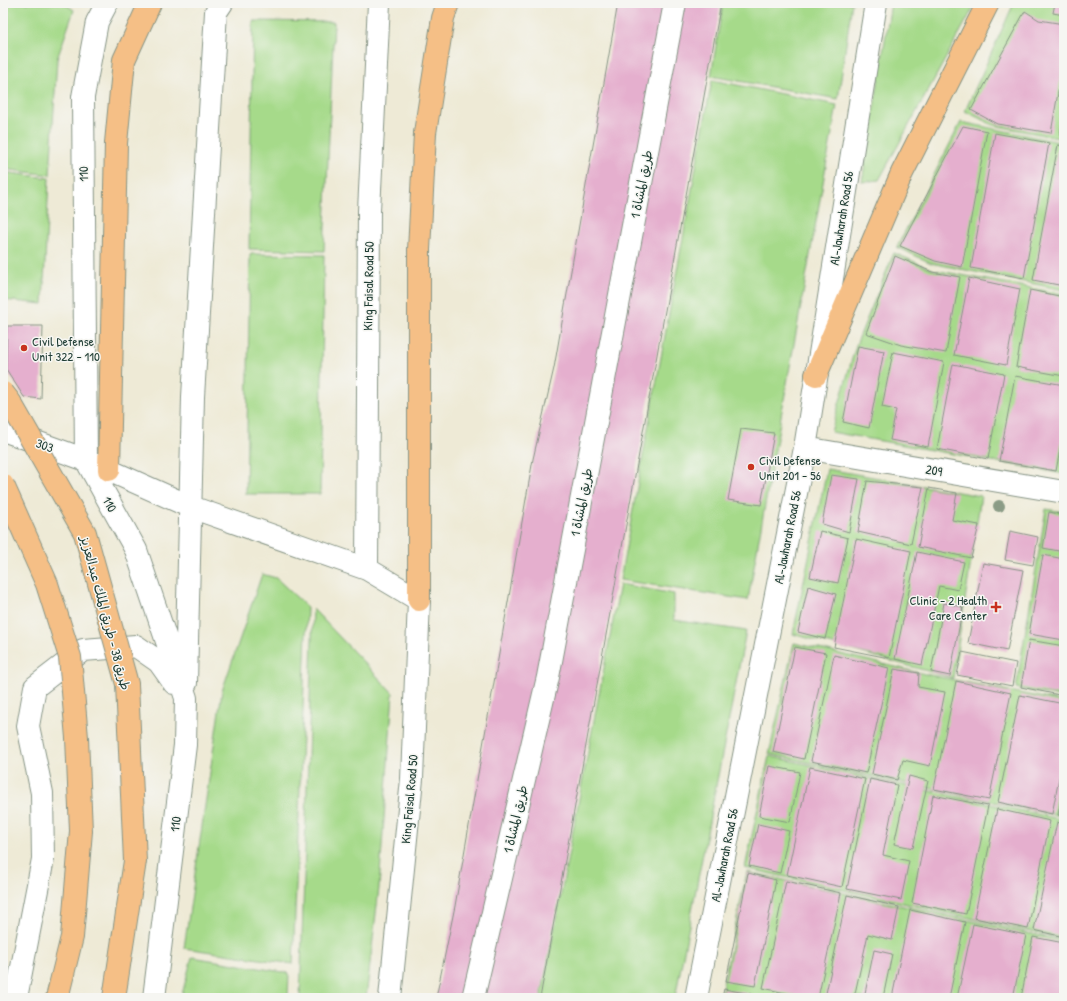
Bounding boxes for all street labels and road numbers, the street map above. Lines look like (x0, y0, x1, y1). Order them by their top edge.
street label: طريق المشاة 1 (626, 148, 656, 220)
street label: 110 (74, 166, 92, 182)
street label: Al-Jawharah Road 56 (825, 170, 857, 266)
street label: King Faisal Road 50 (358, 241, 378, 331)
street label: 303 (34, 434, 56, 457)
street label: 209 (924, 460, 944, 480)
street label: طريق المشاة 1 (566, 466, 596, 538)
street label: Al-Jawharah Road 56 (769, 489, 805, 585)
street label: 110 (98, 493, 122, 515)
street label: طريق 38 - طريق الملك عبدالعزيز (76, 533, 135, 692)
street label: King Faisal Road 50 (396, 754, 422, 844)
street label: طريق المشاة 1 (498, 783, 532, 855)
street label: Al-Jawharah Road 56 (706, 807, 742, 903)
street label: 110 (165, 815, 185, 833)

